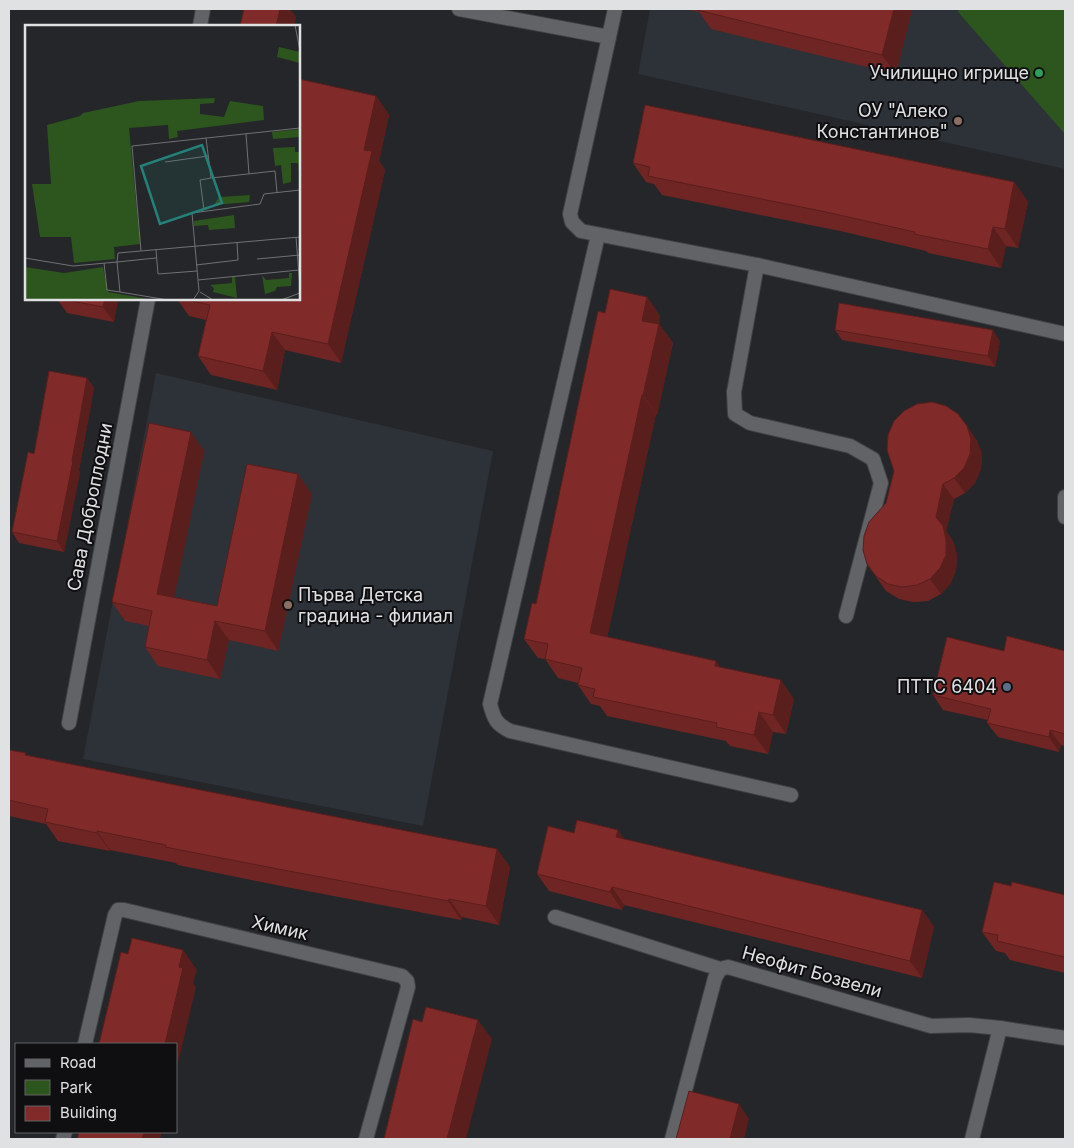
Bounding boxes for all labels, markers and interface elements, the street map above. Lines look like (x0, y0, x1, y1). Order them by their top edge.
inset map (25, 25, 300, 300)
place label: Училищно игрище (870, 62, 1029, 83)
marker: Училищно игрище (1033, 67, 1045, 79)
place label: ОУ "Алеко Константинов" (816, 100, 948, 142)
marker: ОУ "Алеко Константинов" (952, 115, 964, 127)
street label: Сава Доброплодни (63, 421, 116, 593)
place label: Първа Детска градина - филиал (298, 584, 453, 626)
marker: Първа Детска градина - филиал (282, 599, 294, 611)
place label: ПТТС 6404 (897, 676, 997, 697)
marker: ПТТС 6404 (1001, 681, 1013, 693)
street label: Химик (250, 911, 311, 944)
street label: Неофит Бозвели (740, 942, 884, 1001)
legend (15, 1043, 178, 1133)
text: Road (60, 1053, 96, 1072)
text: Park (60, 1078, 93, 1097)
text: Building (60, 1103, 117, 1122)

